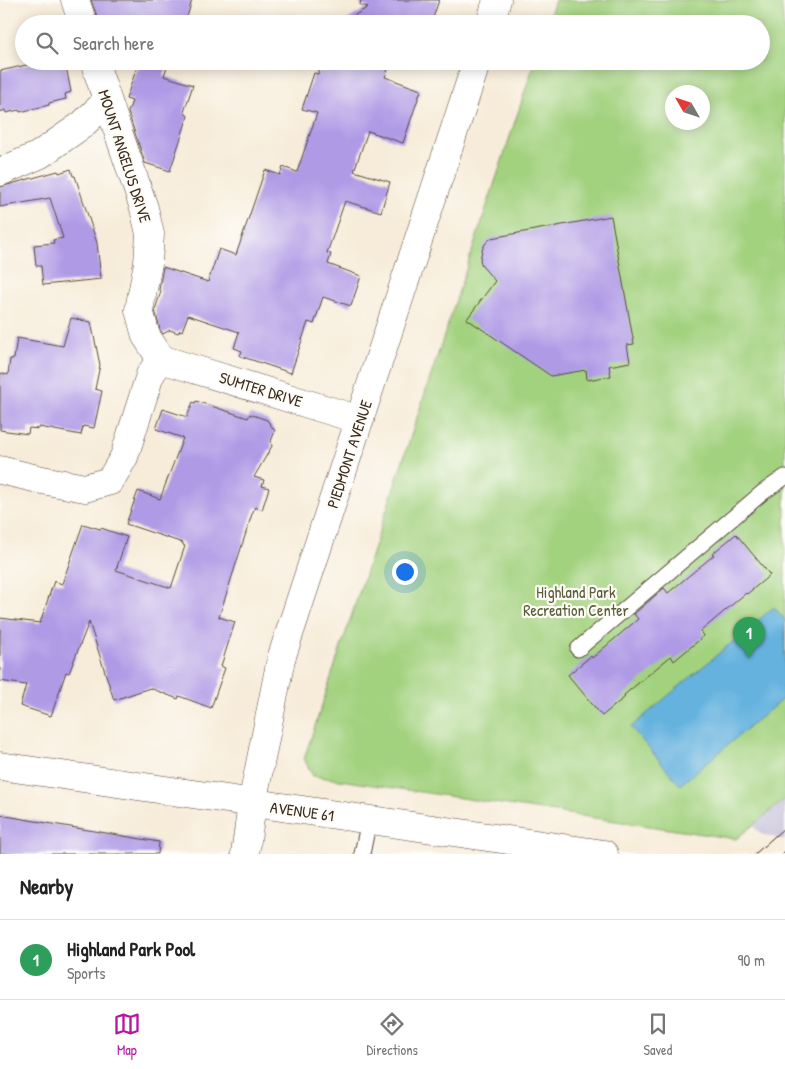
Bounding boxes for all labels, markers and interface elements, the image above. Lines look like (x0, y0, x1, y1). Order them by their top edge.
search box (15, 15, 770, 70)
icon: search (33, 29, 61, 57)
text: Search here (73, 30, 154, 56)
north arrow (665, 85, 710, 130)
street label: MOUNT ANGELUS DRIVE (93, 87, 157, 225)
street label: SUMTER DRIVE (217, 366, 305, 412)
street label: PIEDMONT AVENUE (321, 397, 377, 511)
your location (392, 559, 418, 585)
park label: Highland Park Recreation Center (523, 581, 629, 621)
pin: 1 (733, 617, 765, 658)
street label: AVENUE 61 (269, 796, 335, 826)
text: Nearby (20, 872, 73, 901)
text: Highland Park Pool (67, 936, 195, 962)
text: 1 (33, 949, 39, 971)
text: 90 m (737, 949, 765, 971)
text: Sports (67, 962, 105, 984)
tab: Map (113, 1010, 141, 1059)
tab: Directions (366, 1010, 418, 1059)
tab: Saved (644, 1010, 672, 1059)

